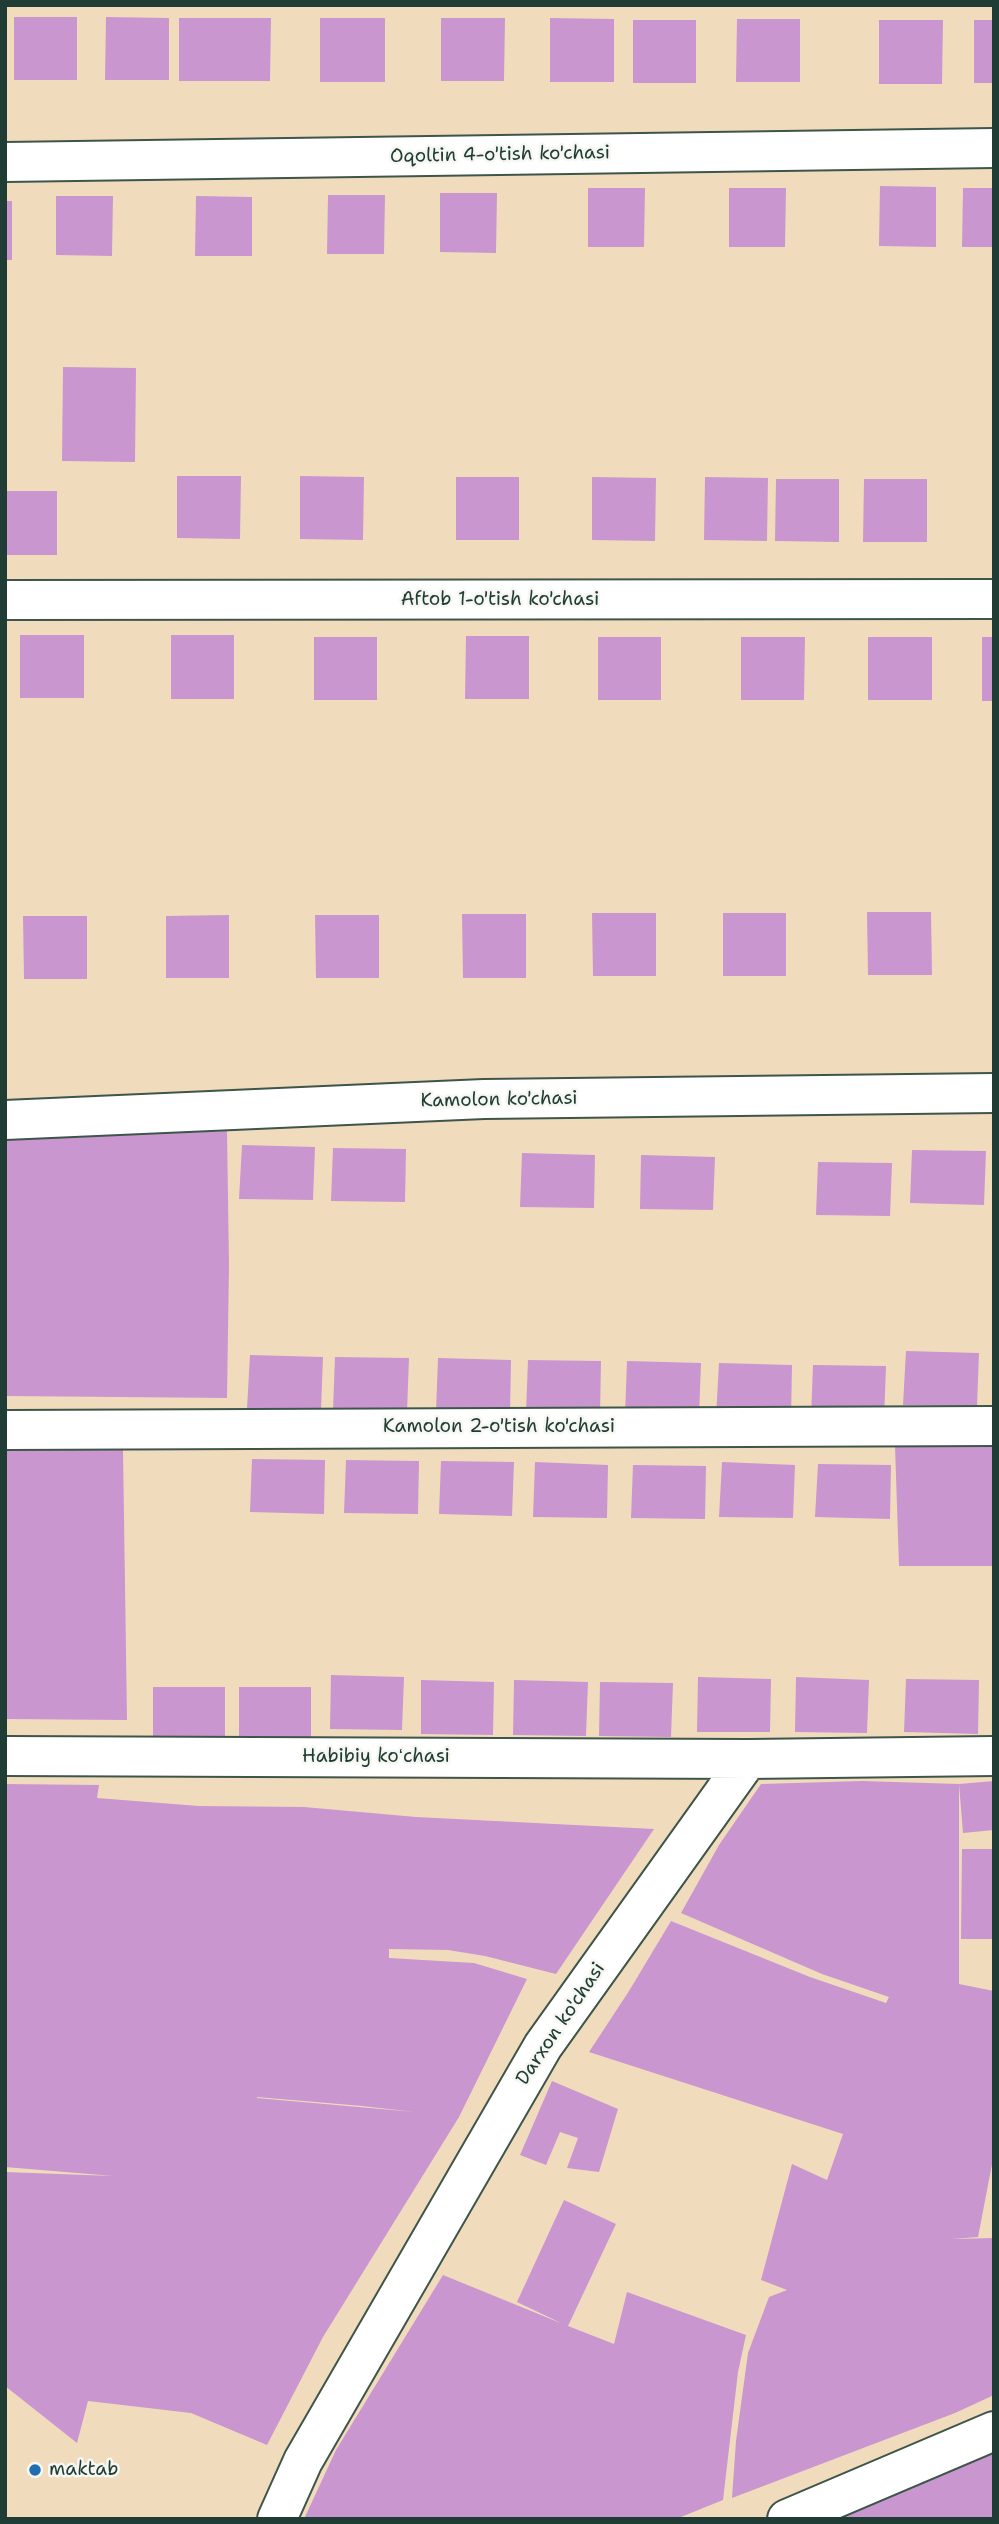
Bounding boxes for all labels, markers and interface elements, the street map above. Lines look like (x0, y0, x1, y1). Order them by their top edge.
street label: Oqoltin 4-o'tish ko'chasi (390, 142, 610, 168)
street label: Aftob 1-o'tish ko'chasi (401, 589, 599, 611)
street label: Kamolon ko'chasi (420, 1087, 578, 1113)
street label: Kamolon 2-o'tish ko'chasi (383, 1416, 615, 1438)
street label: Habibiy koʻchasi (302, 1746, 450, 1768)
street label: Darxon ko'chasi (512, 1958, 610, 2090)
place label: maktab (49, 2459, 118, 2481)
marker: maktab (27, 2462, 43, 2478)

